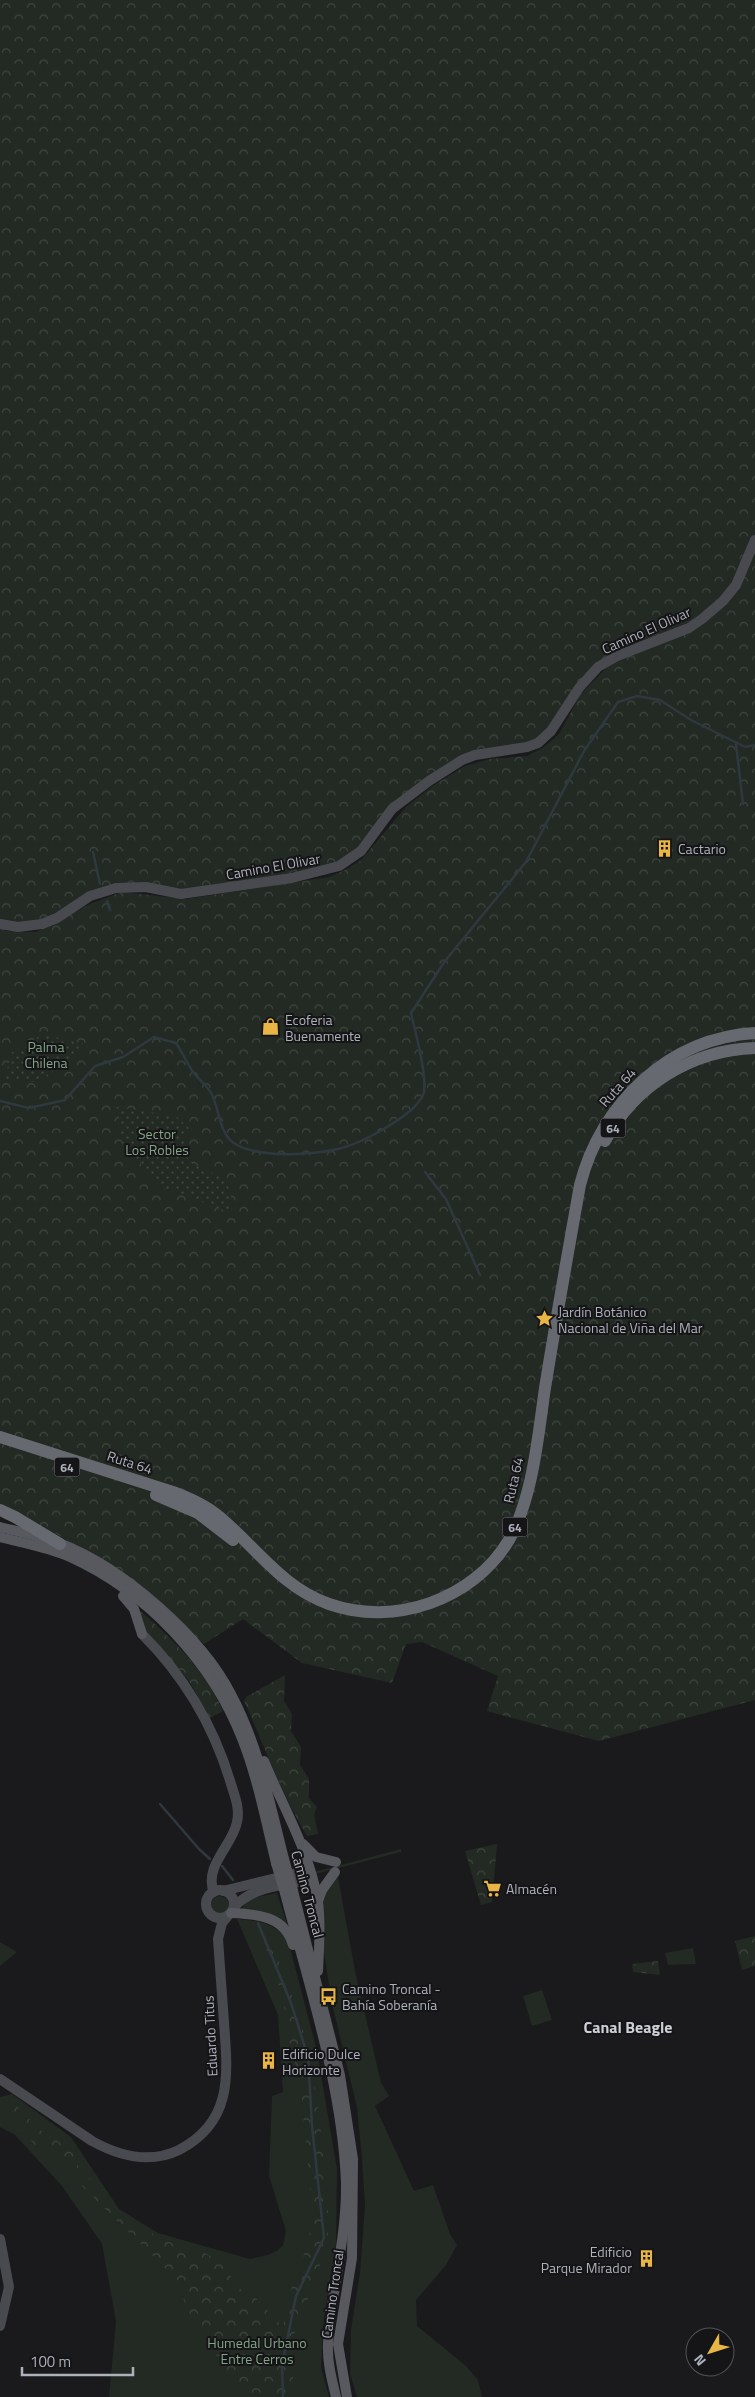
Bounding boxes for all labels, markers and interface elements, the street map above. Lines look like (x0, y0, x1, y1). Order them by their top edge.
street label: Camino El Olivar (598, 601, 694, 659)
building icon: Cactario (654, 838, 674, 858)
place label: Cactario (678, 838, 726, 859)
street label: Camino El Olivar (224, 847, 322, 885)
place label: Ecoferia Buenamente (285, 1009, 361, 1046)
shop icon: Ecoferia Buenamente (261, 1017, 281, 1037)
park label: Palma Chilena (24, 1036, 68, 1073)
street label: Ruta 64 (594, 1063, 641, 1111)
road number: 64 (600, 1118, 626, 1138)
park label: Sector Los Robles (125, 1123, 189, 1160)
place label: Jardín Botánico Nacional de Viña del Mar (558, 1301, 703, 1338)
place icon: Jardín Botánico Nacional de Viña del Mar (534, 1309, 554, 1329)
street label: Ruta 64 (105, 1445, 156, 1479)
street label: Ruta 64 (498, 1455, 529, 1505)
road number: 64 (54, 1458, 80, 1476)
road number: 64 (502, 1518, 528, 1536)
street label: Camino Troncal (286, 1848, 330, 1940)
supermarket icon: Almacén (482, 1878, 502, 1898)
place label: Almacén (506, 1878, 557, 1899)
place label: Camino Troncal - Bahía Soberanía (342, 1978, 441, 2015)
bus stop icon: Camino Troncal - Bahía Soberanía (318, 1986, 338, 2006)
street label: Eduardo Titus (197, 1995, 223, 2077)
district label: Canal Beagle (584, 2015, 672, 2039)
place label: Edificio Dulce Horizonte (282, 2043, 360, 2080)
building icon: Edificio Dulce Horizonte (258, 2051, 278, 2071)
place label: Edificio Parque Mirador (541, 2241, 632, 2278)
street label: Camino Troncal (315, 2248, 349, 2340)
building icon: Edificio Parque Mirador (636, 2249, 656, 2269)
north arrow (685, 2327, 735, 2377)
park label: Humedal Urbano Entre Cerros (207, 2332, 307, 2369)
scale bar (22, 2344, 134, 2376)
text: 100 m (30, 2350, 71, 2373)
text: N (688, 2350, 711, 2371)

